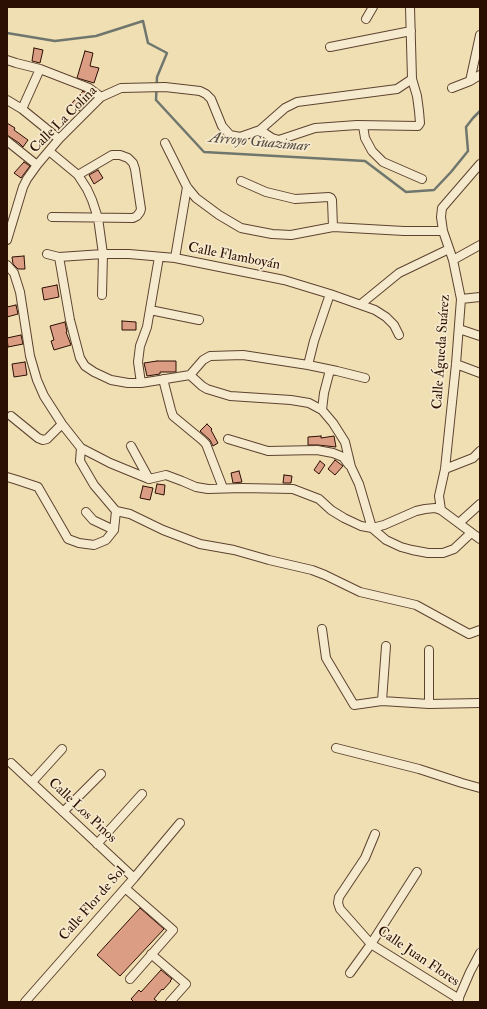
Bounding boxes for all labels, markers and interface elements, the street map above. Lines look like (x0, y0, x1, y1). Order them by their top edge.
street label: Calle La Colina (27, 83, 101, 157)
water label: Arroyo Guazimar (208, 130, 310, 156)
street label: Calle Flamboyán (187, 240, 281, 274)
street label: Calle Águeda Suárez (430, 294, 454, 410)
street label: Calle Los Pinos (44, 775, 120, 847)
street label: Calle Flor de Sol (56, 863, 130, 945)
street label: Calle Juan Flores (374, 923, 462, 991)

